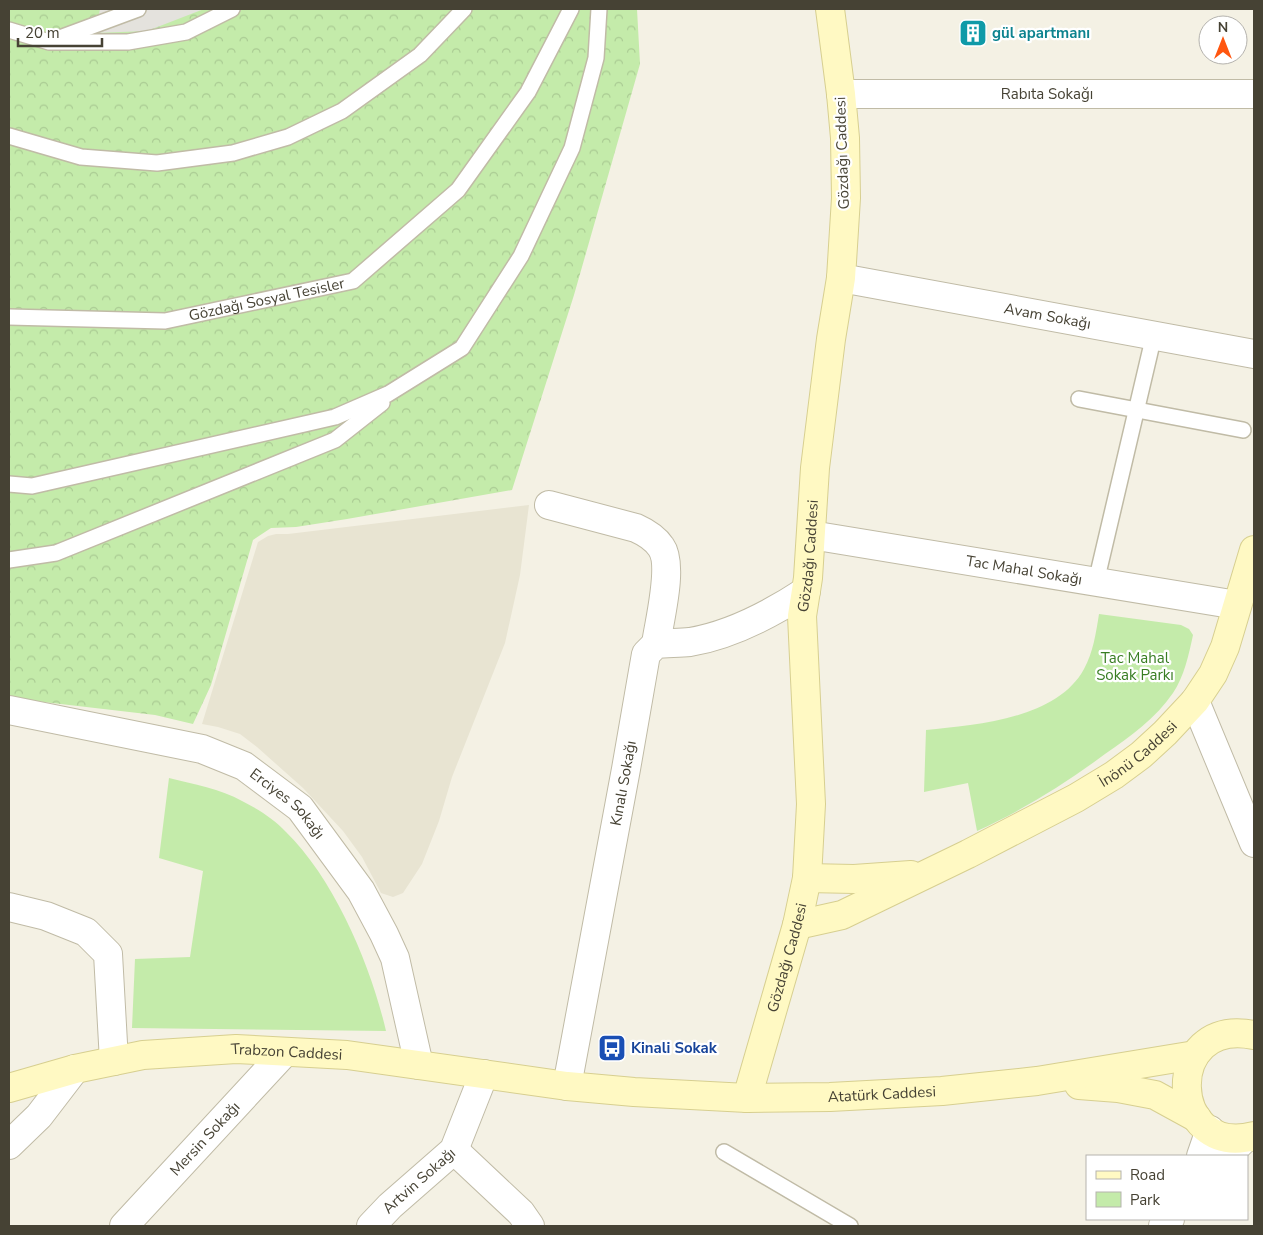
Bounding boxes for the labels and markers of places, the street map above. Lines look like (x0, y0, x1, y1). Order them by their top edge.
building icon: gül apartmanı (958, 18, 988, 48)
place label: gül apartmanı (992, 23, 1090, 43)
bus stop icon: Kinali Sokak (597, 1033, 627, 1063)
place label: Kinali Sokak (631, 1038, 718, 1058)

